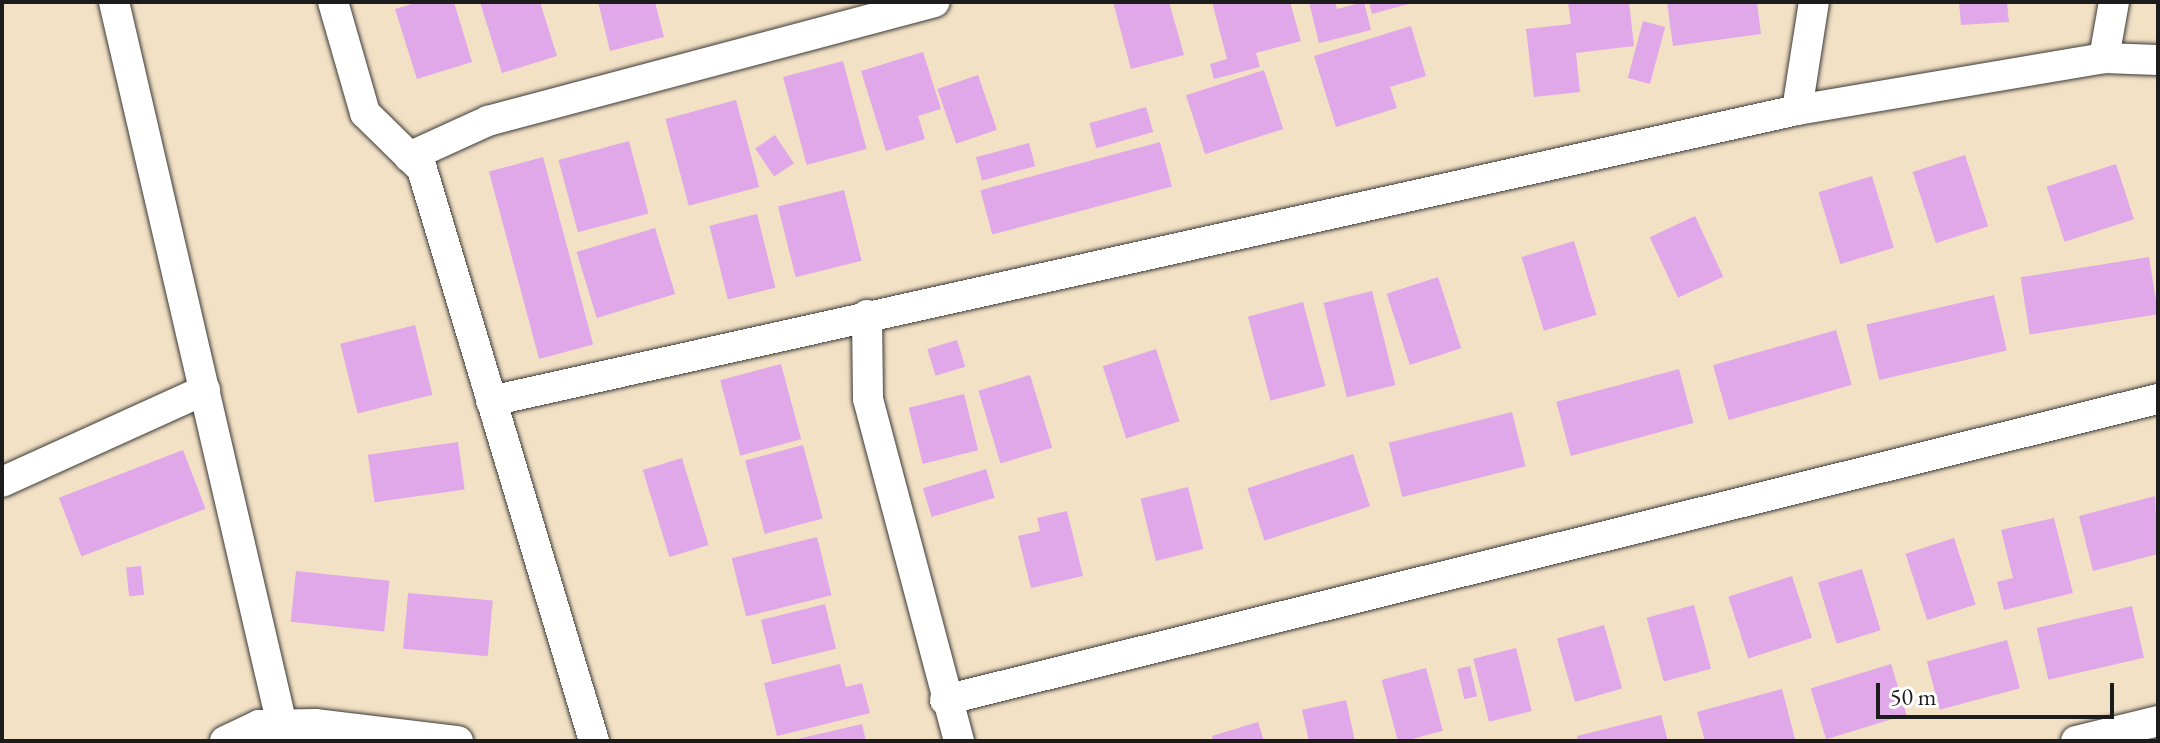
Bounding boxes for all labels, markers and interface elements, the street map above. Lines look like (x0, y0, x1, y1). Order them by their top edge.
scale bar (1880, 667, 2118, 717)
text: 50 m (1890, 681, 1937, 712)

